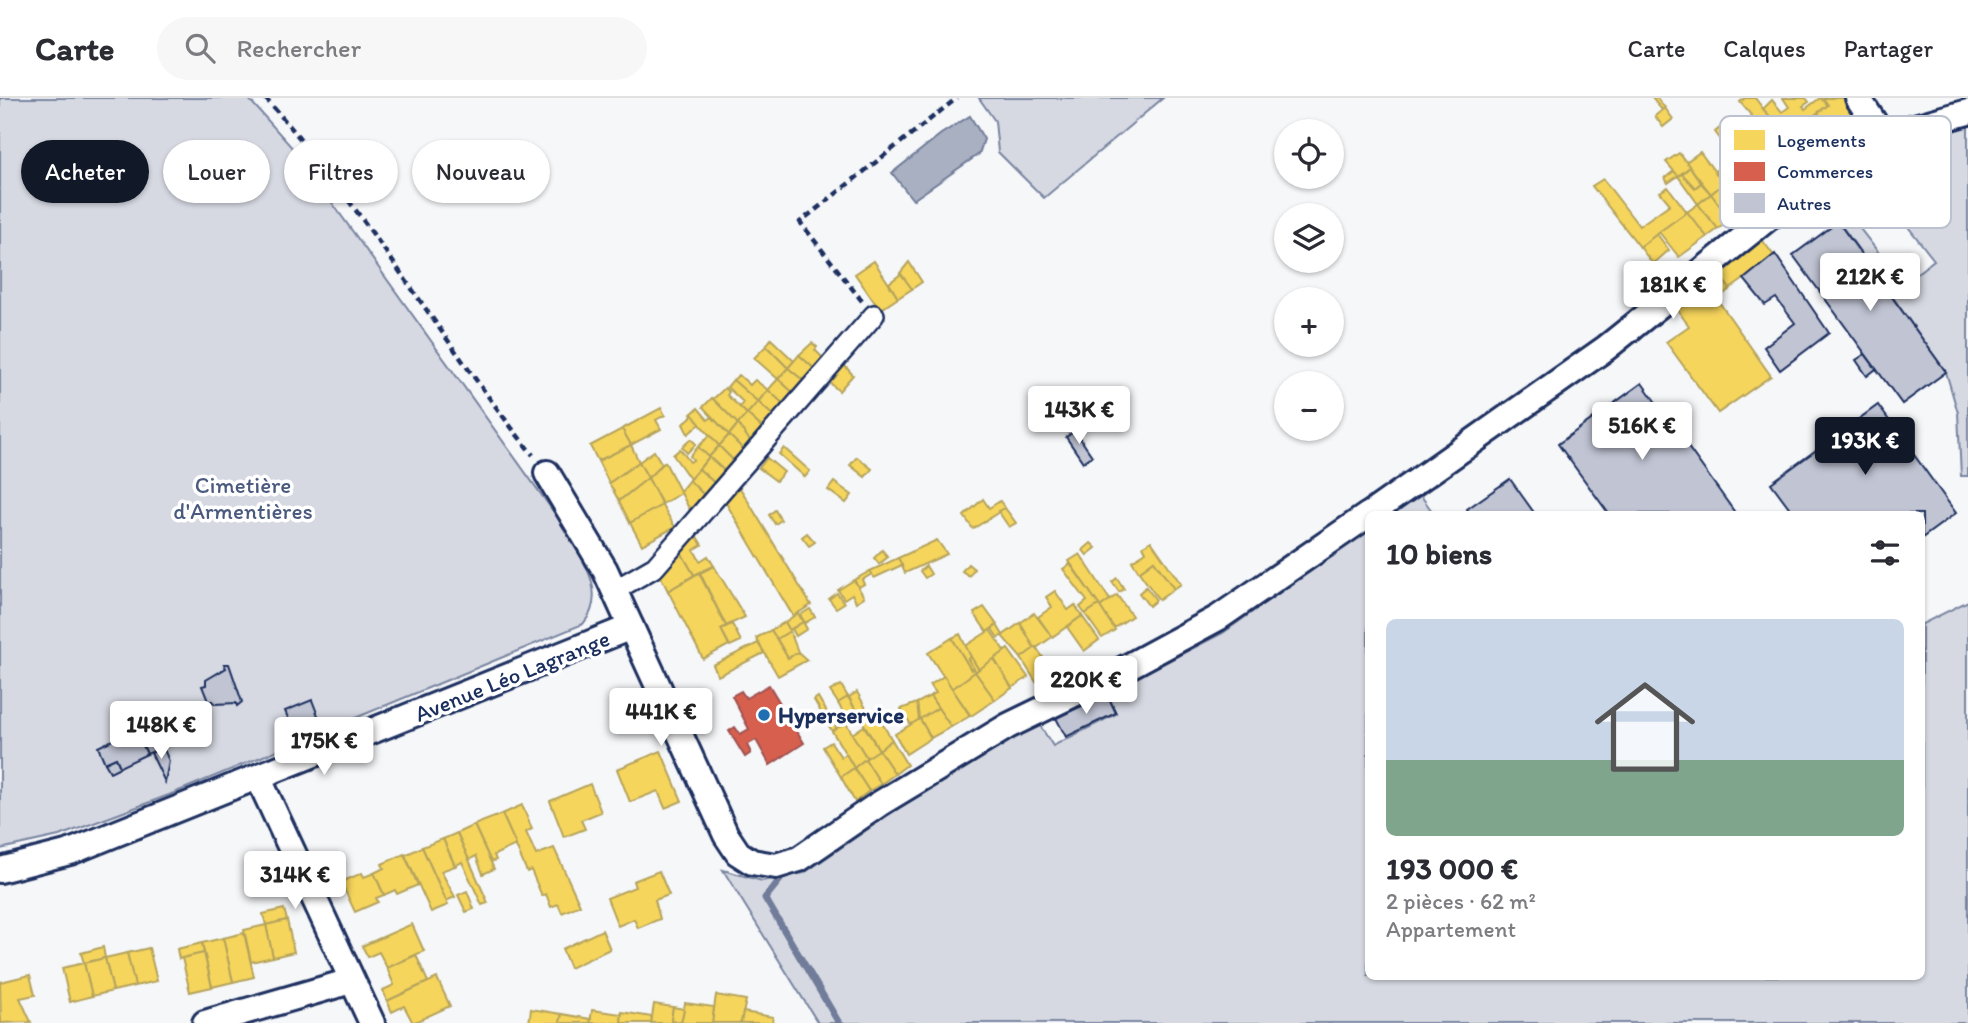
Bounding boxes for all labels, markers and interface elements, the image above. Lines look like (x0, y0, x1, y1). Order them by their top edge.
search box (157, 17, 647, 80)
text: Carte (35, 29, 115, 68)
icon: search (181, 29, 219, 67)
text: Rechercher (237, 32, 361, 64)
text: Carte (1628, 34, 1685, 63)
text: Calques (1723, 34, 1806, 63)
text: Partager (1844, 34, 1933, 63)
legend (1720, 116, 1951, 228)
map controls (1274, 119, 1344, 441)
button: locate (1274, 119, 1344, 189)
text: Logements (1777, 129, 1866, 152)
chip: Acheter (21, 140, 149, 203)
chip: Louer (163, 140, 270, 203)
chip: Filtres (284, 140, 398, 203)
chip: Nouveau (412, 140, 550, 203)
text: Commerces (1777, 160, 1873, 183)
text: Autres (1777, 192, 1831, 215)
button: layers (1274, 203, 1344, 273)
pin: 212K € (1813, 254, 1927, 313)
pin: 181K € (1616, 262, 1730, 321)
text: 212K € (1836, 262, 1904, 290)
text: 181K € (1640, 270, 1706, 298)
button: + (1274, 287, 1344, 357)
button: − (1274, 371, 1344, 441)
pin: 143K € (1022, 386, 1136, 446)
text: 143K € (1044, 395, 1114, 423)
pin: 516K € (1585, 402, 1699, 462)
text: 516K € (1608, 411, 1676, 439)
pin: 193K € (1808, 418, 1922, 477)
text: 193K € (1831, 426, 1899, 454)
park label: Cimetière d'Armentières (173, 471, 313, 525)
icon: filters (1866, 534, 1904, 572)
text: 10 biens (1386, 535, 1492, 572)
street label: Avenue Léo Lagrange (410, 624, 614, 728)
pin: 220K € (1029, 656, 1143, 716)
icon: home (1582, 664, 1708, 790)
text: 220K € (1050, 665, 1122, 693)
pin: 441K € (604, 688, 718, 748)
text: 441K € (625, 697, 697, 725)
place label: Hyperservice (778, 701, 904, 729)
pin: 148K € (104, 702, 218, 761)
marker: Hyperservice (756, 707, 772, 723)
text: 148K € (126, 710, 196, 738)
pin: 175K € (267, 718, 381, 777)
text: 175K € (290, 726, 358, 754)
text: 193 000 € (1386, 850, 1518, 887)
pin: 314K € (238, 852, 352, 911)
text: 314K € (260, 860, 330, 888)
text: 2 pièces · 62 m² (1386, 887, 1536, 915)
text: Appartement (1386, 915, 1516, 943)

